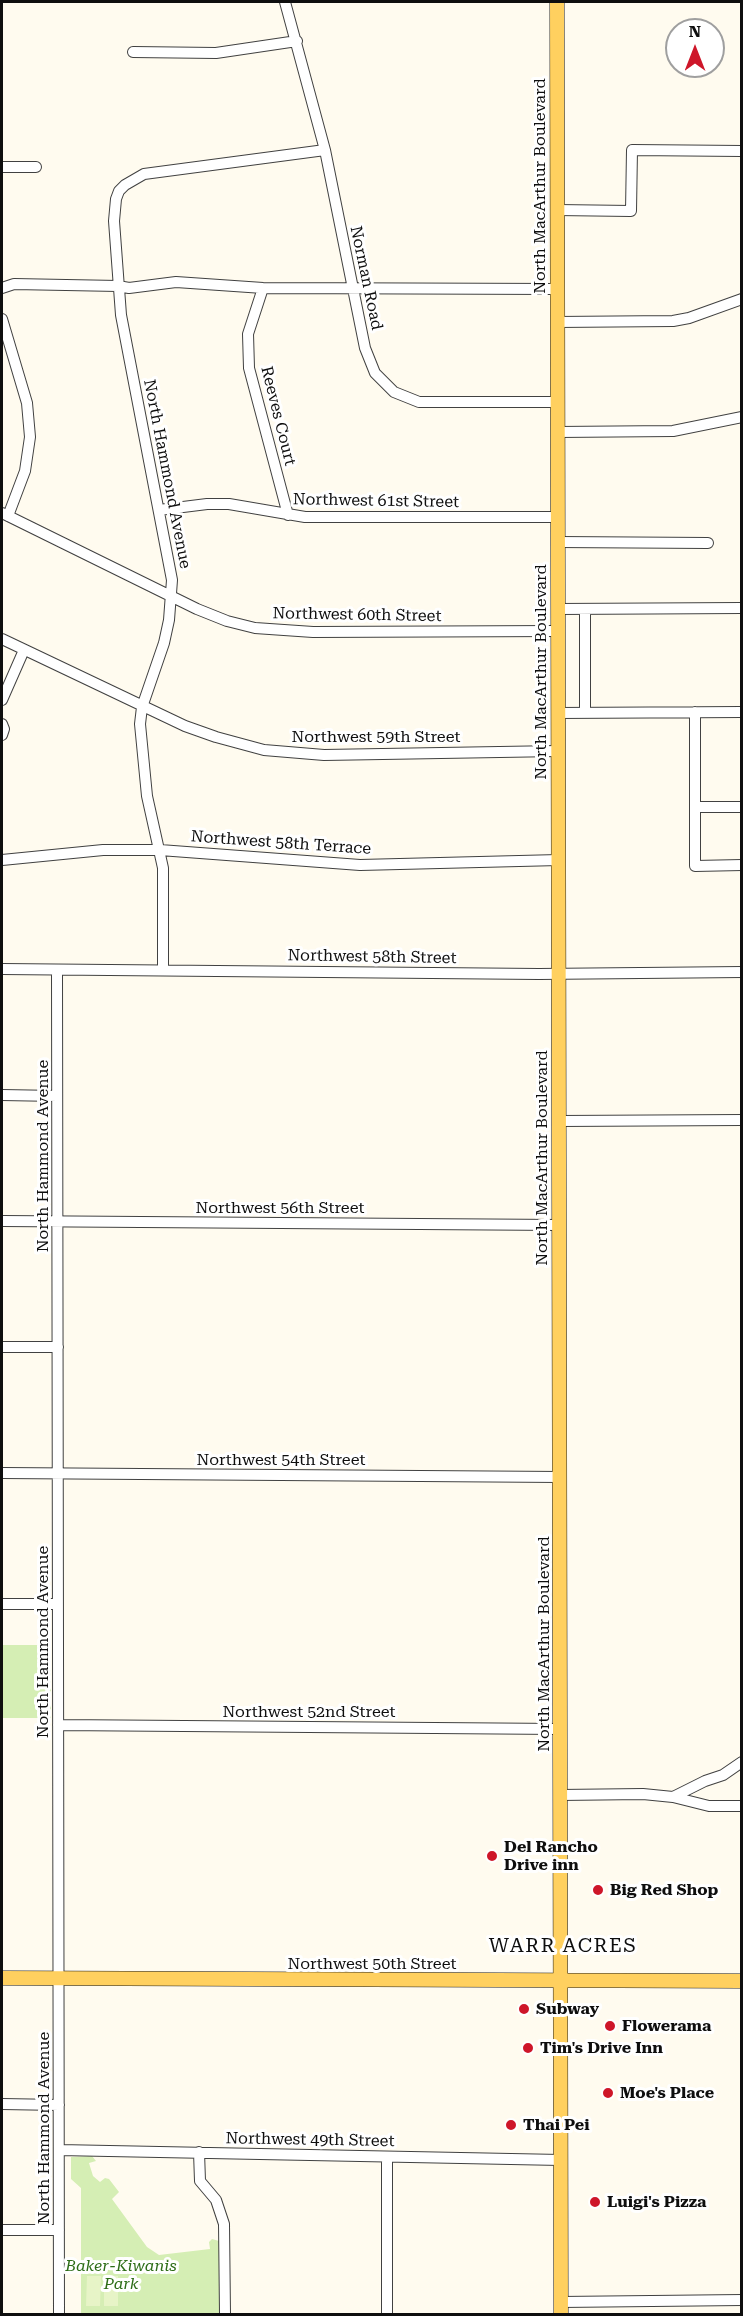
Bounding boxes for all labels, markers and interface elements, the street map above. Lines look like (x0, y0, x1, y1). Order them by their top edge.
north arrow (665, 18, 725, 78)
text: N (689, 22, 701, 41)
street label: North MacArthur Boulevard (530, 78, 550, 294)
street label: Norman Road (346, 224, 386, 332)
street label: Reeves Court (256, 364, 300, 468)
street label: North Hammond Avenue (139, 378, 195, 570)
street label: Northwest 61st Street (293, 490, 459, 512)
street label: North MacArthur Boulevard (531, 564, 551, 780)
street label: Northwest 60th Street (272, 604, 442, 626)
street label: Northwest 59th Street (292, 727, 460, 747)
street label: Northwest 58th Terrace (190, 827, 372, 859)
street label: Northwest 58th Street (287, 946, 457, 968)
street label: North MacArthur Boulevard (532, 1050, 552, 1266)
street label: North Hammond Avenue (33, 1060, 53, 1252)
street label: Northwest 56th Street (196, 1198, 364, 1218)
street label: Northwest 54th Street (197, 1450, 365, 1470)
street label: North MacArthur Boulevard (534, 1536, 554, 1752)
street label: North Hammond Avenue (33, 1546, 53, 1738)
street label: Northwest 52nd Street (222, 1702, 396, 1722)
place label: Del Rancho Drive inn (504, 1837, 598, 1875)
marker: Del Rancho Drive inn (485, 1849, 499, 1863)
place label: Big Red Shop (610, 1880, 718, 1900)
marker: Big Red Shop (591, 1883, 605, 1897)
district label: WARR ACRES (489, 1934, 637, 1958)
street label: Northwest 50th Street (288, 1954, 456, 1974)
place label: Subway (536, 1999, 599, 2019)
marker: Subway (517, 2002, 531, 2016)
place label: Flowerama (622, 2016, 711, 2036)
marker: Flowerama (603, 2019, 617, 2033)
street label: North Hammond Avenue (34, 2032, 54, 2224)
place label: Tim's Drive Inn (540, 2038, 663, 2058)
marker: Tim's Drive Inn (521, 2041, 535, 2055)
place label: Moe's Place (620, 2083, 714, 2103)
marker: Moe's Place (601, 2086, 615, 2100)
place label: Thai Pei (523, 2115, 589, 2135)
marker: Thai Pei (504, 2118, 518, 2132)
street label: Northwest 49th Street (225, 2129, 395, 2151)
place label: Luigi's Pizza (607, 2192, 706, 2212)
marker: Luigi's Pizza (588, 2195, 602, 2209)
park label: Baker-Kiwanis Park (65, 2256, 177, 2294)

